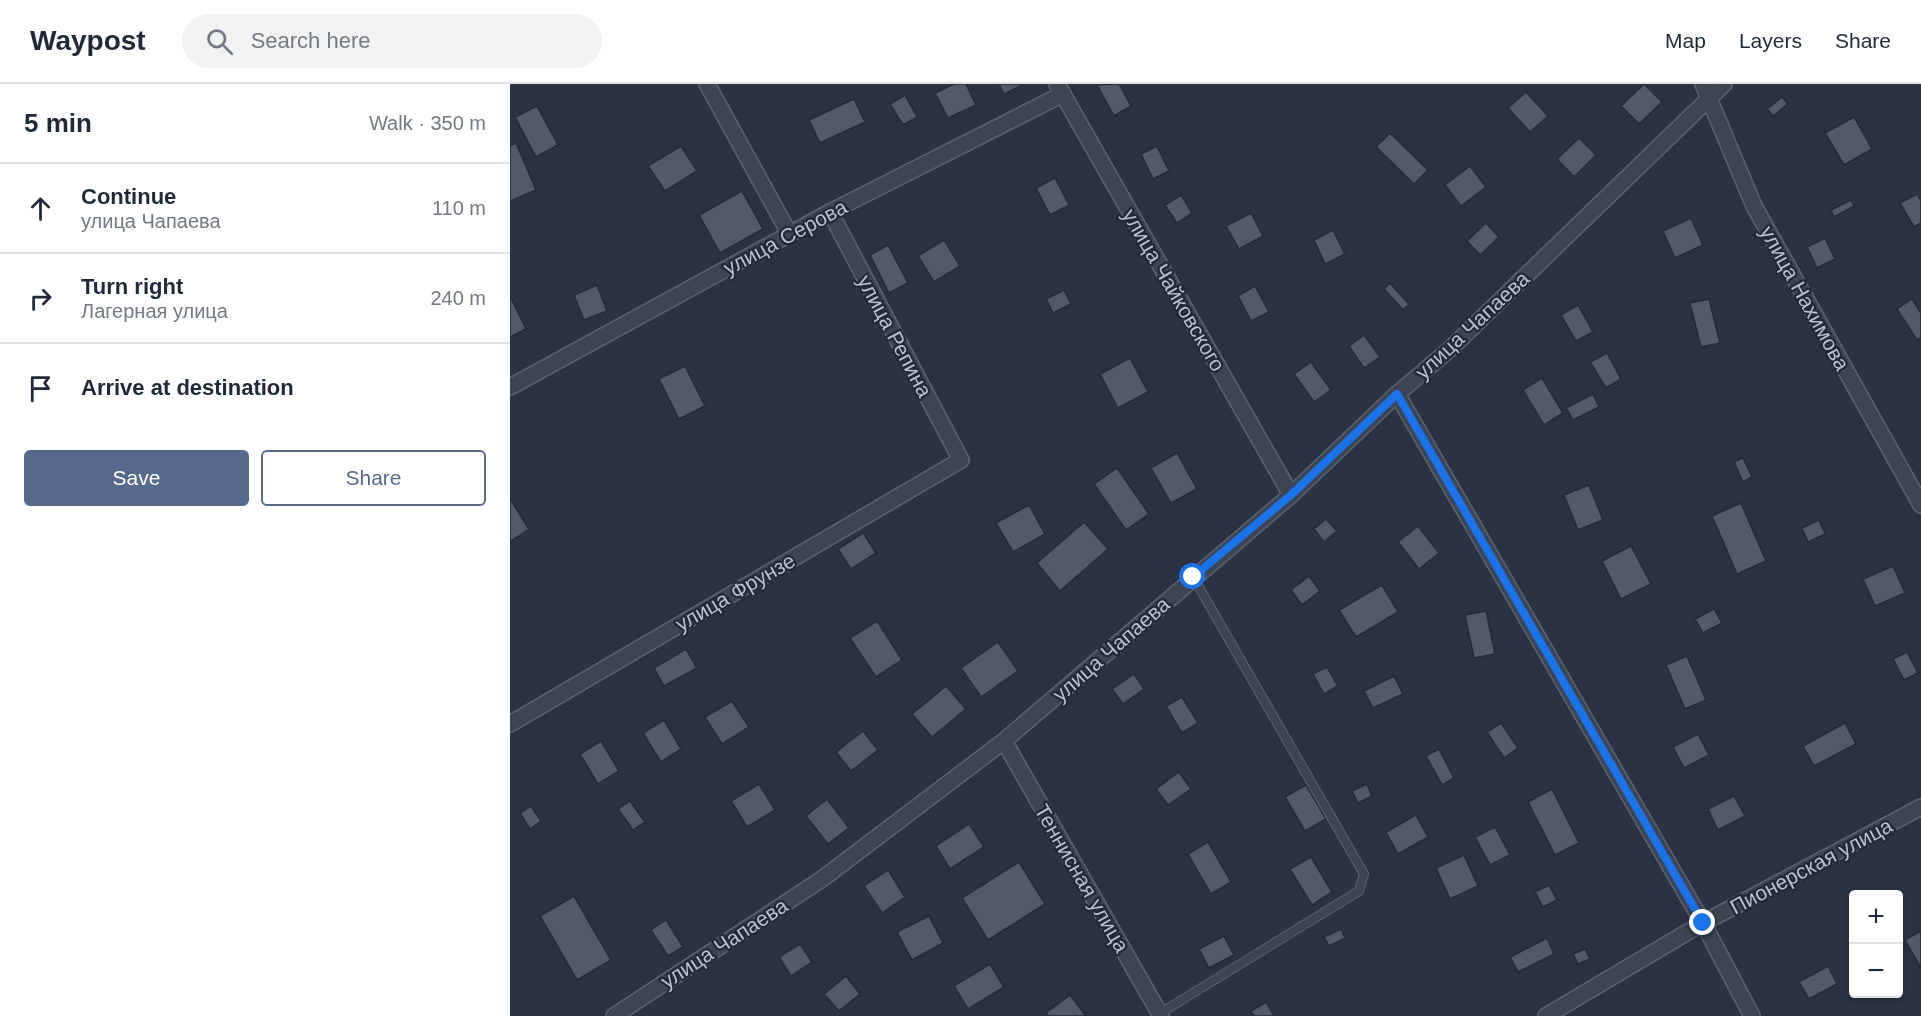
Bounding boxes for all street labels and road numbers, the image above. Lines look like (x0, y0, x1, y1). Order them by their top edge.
street label: улица Серова (719, 195, 851, 279)
street label: улица Чайковского (1118, 205, 1230, 375)
street label: улица Нахимова (1756, 222, 1854, 374)
street label: улица Чапаева (1411, 266, 1534, 383)
street label: улица Репина (853, 271, 937, 401)
street label: улица Фрунзе (671, 549, 799, 635)
street label: улица Чапаева (1048, 592, 1174, 706)
street label: Теннисная улица (1030, 800, 1134, 956)
street label: Пионерская улица (1726, 813, 1896, 918)
street label: улица Чапаева (656, 893, 792, 993)

